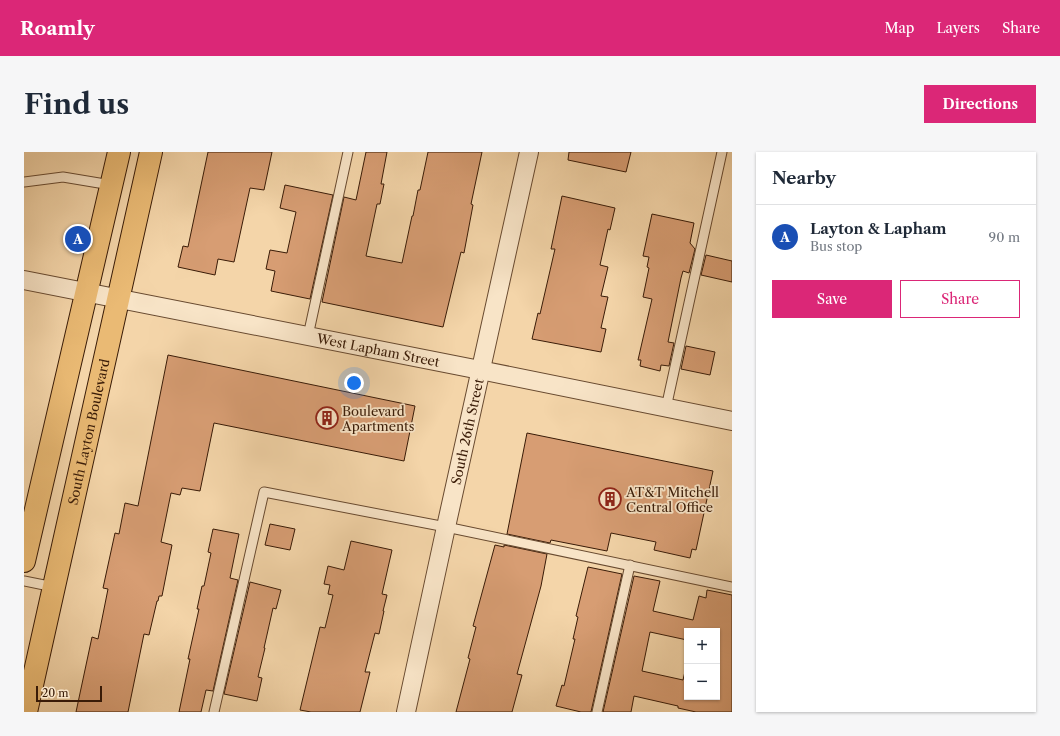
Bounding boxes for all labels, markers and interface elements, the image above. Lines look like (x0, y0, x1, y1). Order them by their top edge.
text: Roamly (20, 17, 95, 40)
text: Map (884, 19, 914, 37)
text: Layers (936, 19, 980, 37)
text: Share (1002, 19, 1040, 37)
button: Directions (924, 85, 1036, 123)
text: Find us (24, 87, 129, 121)
text: Nearby (772, 168, 836, 188)
text: Layton & Lapham (810, 219, 947, 238)
pin: A (65, 224, 91, 254)
text: A (780, 229, 790, 245)
text: 90 m (989, 229, 1020, 245)
text: Bus stop (810, 238, 862, 254)
button: Save (772, 280, 892, 318)
button: Share (900, 280, 1020, 318)
street label: West Lapham Street (314, 330, 441, 370)
street label: South Layton Boulevard (64, 357, 113, 506)
your location (344, 373, 364, 393)
street label: South 26th Street (448, 377, 487, 486)
place label: Boulevard Apartments (341, 403, 415, 434)
building icon: Boulevard Apartments (314, 405, 340, 431)
place label: AT&T Mitchell Central Office (625, 484, 719, 515)
building icon: AT&T Mitchell Central Office (597, 486, 623, 512)
map controls (684, 628, 720, 700)
button: + (684, 628, 720, 664)
button: − (684, 664, 720, 700)
scale bar (36, 684, 102, 703)
text: 20 m (42, 686, 68, 700)

